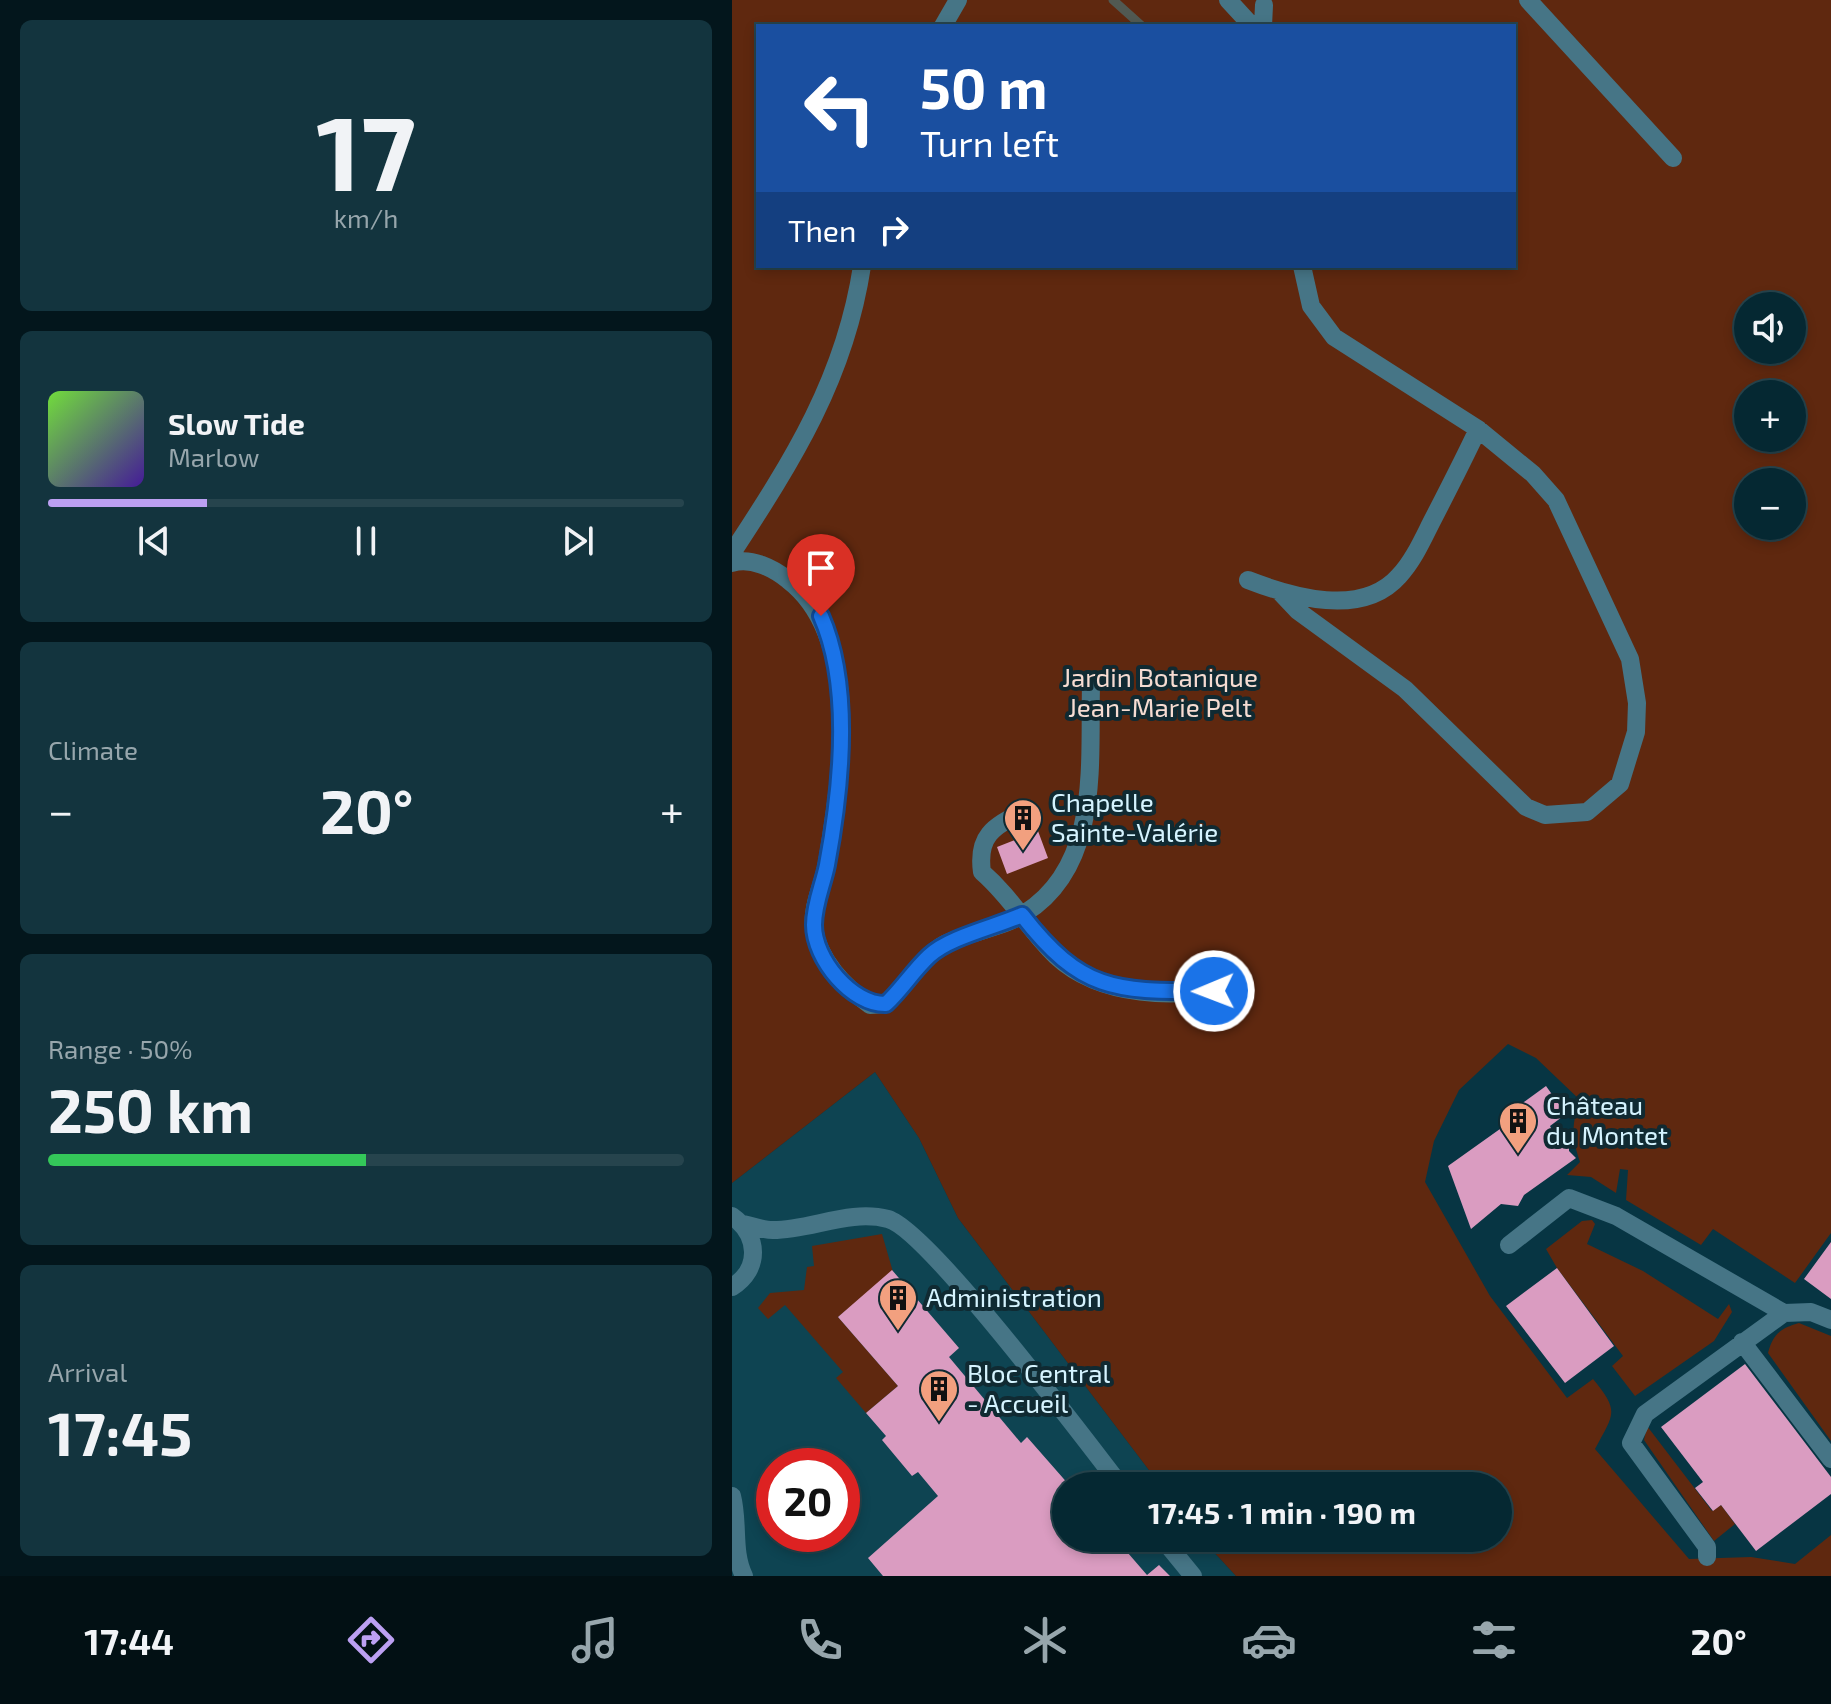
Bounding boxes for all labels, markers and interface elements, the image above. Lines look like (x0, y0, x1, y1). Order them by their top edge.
text: 50 m (920, 53, 1048, 120)
icon: left (788, 56, 892, 160)
text: 17 (316, 87, 416, 212)
text: Turn left (920, 121, 1059, 164)
text: km/h (334, 202, 398, 233)
icon: right (872, 208, 916, 252)
text: Then (788, 212, 856, 248)
map controls (1734, 292, 1806, 540)
button: sound (1734, 292, 1806, 364)
button: + (1734, 380, 1806, 452)
text: Slow Tide (168, 405, 305, 441)
text: Marlow (168, 441, 259, 472)
button: − (1734, 468, 1806, 540)
icon: previous (132, 519, 176, 563)
icon: pause (344, 519, 388, 563)
icon: next (556, 519, 600, 563)
pin (787, 534, 855, 616)
icon: arrive (799, 546, 843, 590)
park label: Jardin Botanique Jean-Marie Pelt (1062, 661, 1258, 722)
text: Climate (48, 734, 138, 765)
text: 20° (320, 774, 413, 846)
text: − (48, 783, 74, 836)
text: + (660, 783, 684, 836)
place label: Chapelle Sainte-Valérie (1051, 786, 1218, 847)
building icon: Chapelle Sainte-Valérie (1002, 797, 1044, 852)
position arrow (1172, 949, 1256, 1033)
text: Range · 50% (48, 1033, 192, 1064)
text: 250 km (48, 1073, 253, 1145)
place label: Château du Montet (1546, 1089, 1668, 1150)
building icon: Château du Montet (1497, 1100, 1539, 1155)
building icon: Administration (877, 1277, 919, 1332)
place label: Administration (926, 1281, 1102, 1312)
text: Arrival (48, 1356, 127, 1387)
place label: Bloc Central - Accueil (967, 1357, 1111, 1418)
building icon: Bloc Central - Accueil (918, 1368, 960, 1423)
text: 17:45 (48, 1396, 192, 1468)
speed limit sign: 20 (756, 1448, 860, 1552)
text: 17:45 · 1 min · 190 m (1148, 1494, 1416, 1530)
icon: directions (343, 1612, 399, 1668)
icon: music (567, 1612, 623, 1668)
icon: phone (792, 1612, 848, 1668)
icon: climate (1017, 1612, 1073, 1668)
icon: car (1241, 1612, 1297, 1668)
icon: filters (1466, 1612, 1522, 1668)
text: 17:44 (84, 1619, 174, 1662)
text: 20° (1691, 1619, 1747, 1662)

